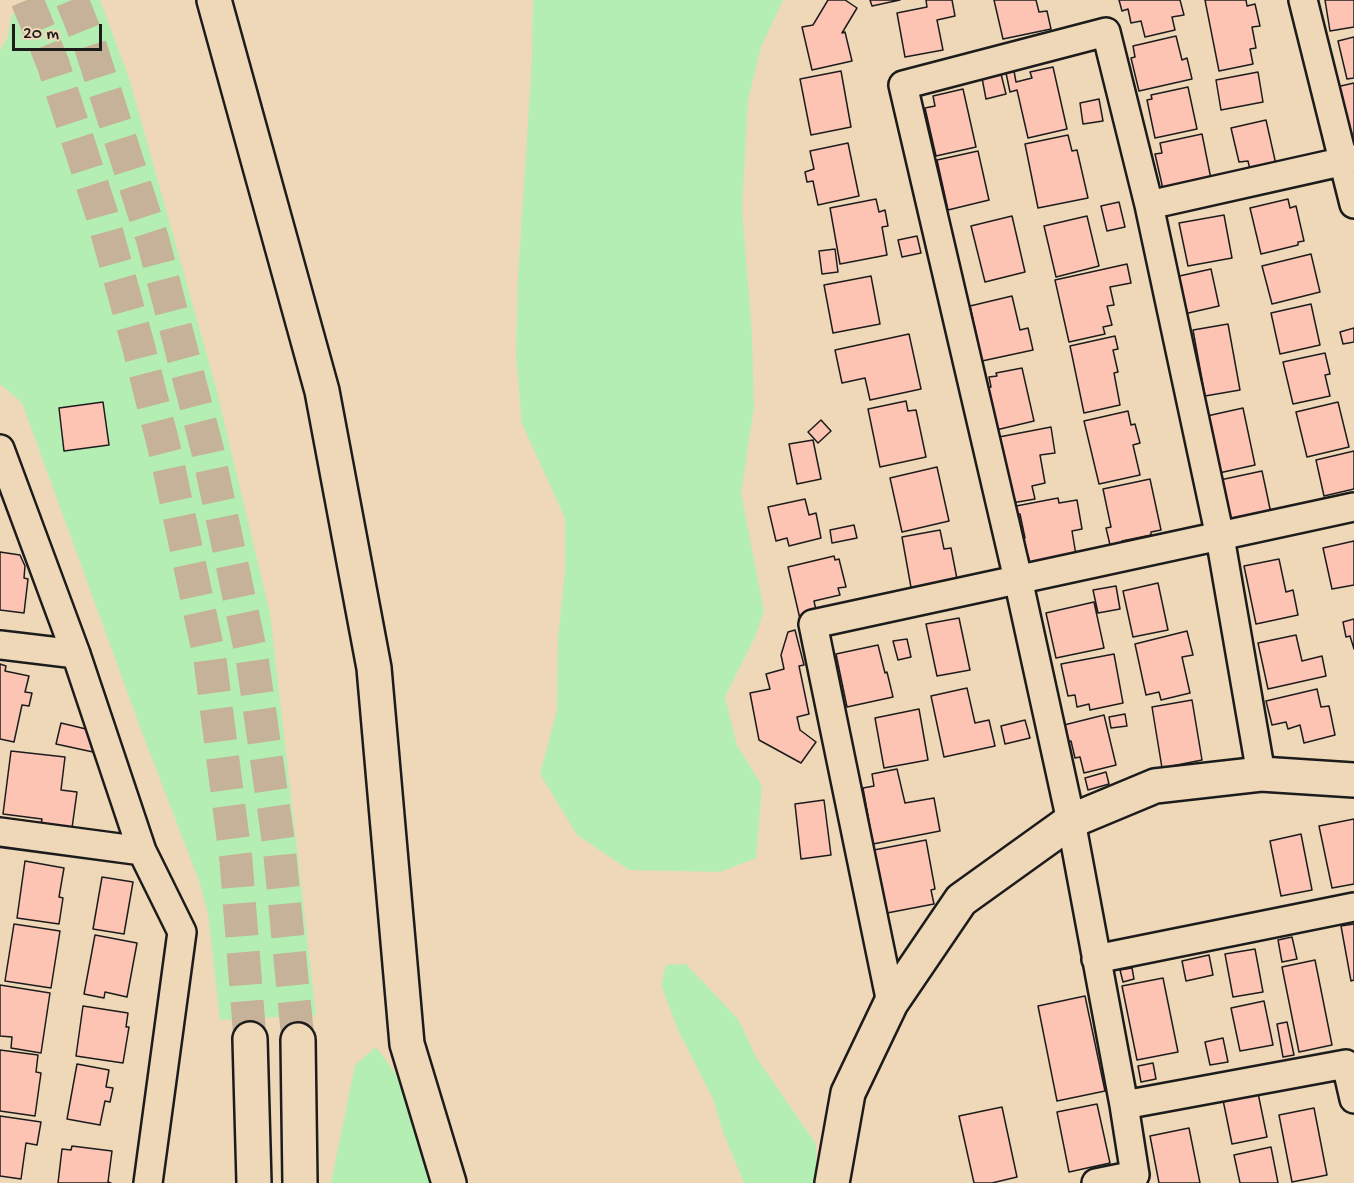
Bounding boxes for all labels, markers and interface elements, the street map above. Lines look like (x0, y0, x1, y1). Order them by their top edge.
scale bar (15, 12, 105, 50)
text: 20 m (23, 24, 59, 45)

